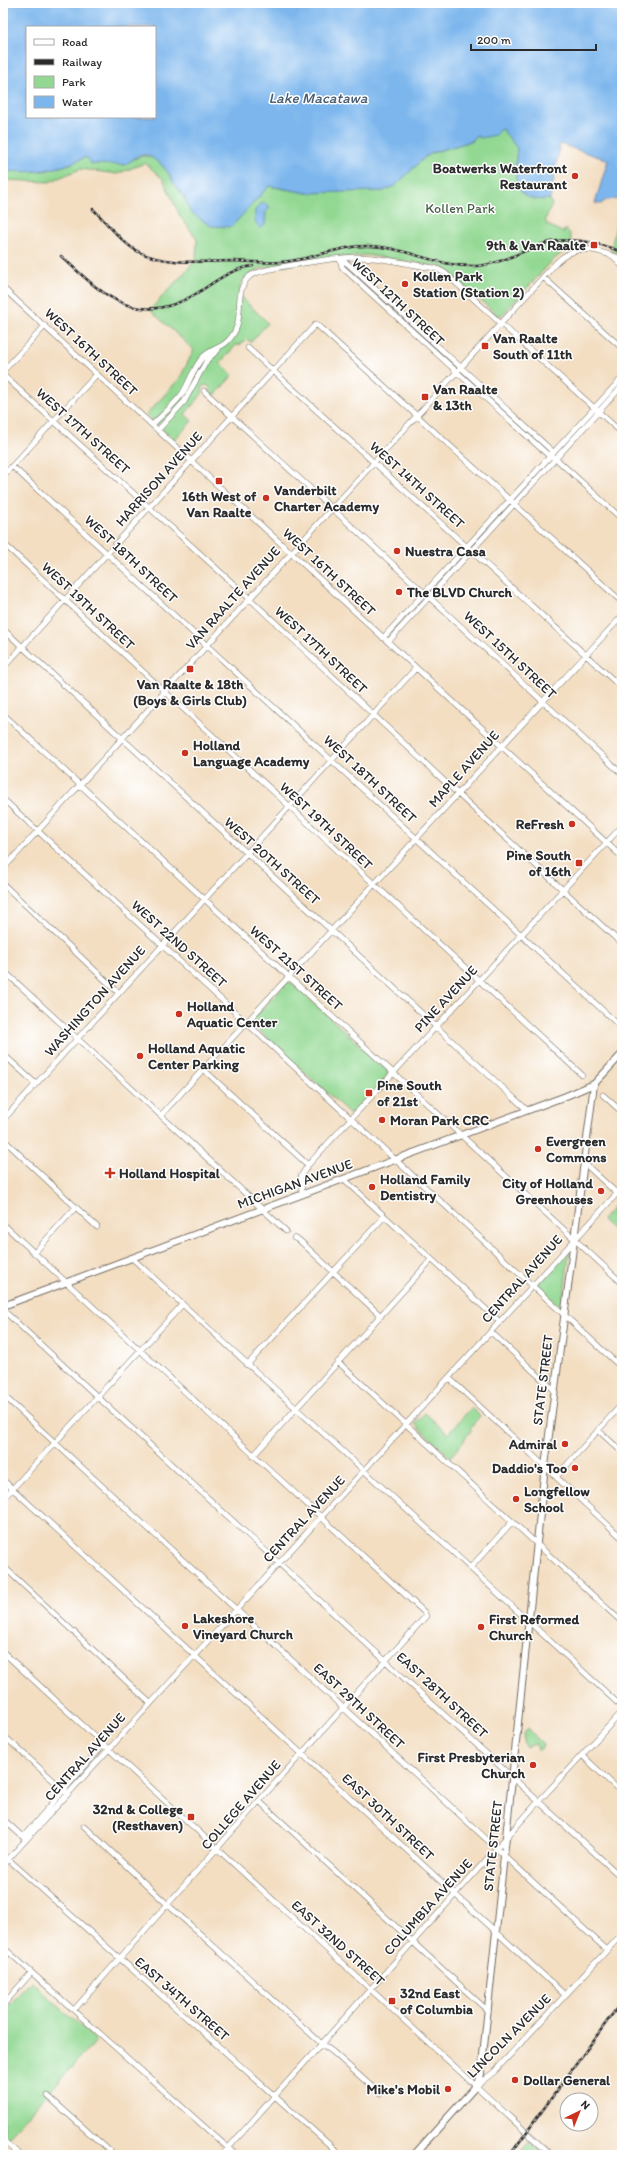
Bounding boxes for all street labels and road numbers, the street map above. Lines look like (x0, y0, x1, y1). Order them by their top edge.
street label: WEST 12TH STREET (348, 255, 448, 350)
street label: WEST 16TH STREET (41, 305, 141, 400)
street label: WEST 17TH STREET (33, 384, 134, 478)
street label: HARRISON AVENUE (112, 428, 206, 530)
street label: WEST 14TH STREET (366, 438, 468, 532)
street label: WEST 18TH STREET (81, 511, 181, 607)
street label: WEST 16TH STREET (279, 525, 379, 620)
street label: VAN RAALTE AVENUE (182, 543, 284, 653)
street label: WEST 19TH STREET (38, 559, 138, 654)
street label: WEST 17TH STREET (271, 603, 371, 697)
street label: WEST 15TH STREET (460, 608, 560, 703)
street label: MAPLE AVENUE (425, 727, 503, 811)
street label: WEST 18TH STREET (320, 731, 420, 827)
street label: WEST 19TH STREET (276, 779, 376, 874)
street label: WEST 20TH STREET (221, 814, 324, 909)
street label: WEST 22ND STREET (128, 897, 230, 991)
street label: WEST 21ST STREET (246, 922, 346, 1014)
street label: WASHINGTON AVENUE (41, 942, 149, 1060)
street label: PINE AVENUE (411, 962, 481, 1036)
street label: MICHIGAN AVENUE (235, 1155, 355, 1213)
street label: CENTRAL AVENUE (478, 1231, 566, 1327)
street label: STATE STREET (529, 1334, 557, 1426)
street label: CENTRAL AVENUE (259, 1472, 349, 1566)
street label: EAST 28TH STREET (393, 1648, 491, 1742)
street label: EAST 29TH STREET (310, 1659, 408, 1753)
street label: CENTRAL AVENUE (41, 1709, 129, 1805)
street label: COLLEGE AVENUE (197, 1757, 285, 1853)
street label: EAST 30TH STREET (338, 1770, 438, 1864)
street label: STATE STREET (480, 1800, 506, 1892)
street label: COLUMBIA AVENUE (380, 1855, 476, 1959)
street label: EAST 32ND STREET (288, 1897, 388, 1990)
street label: EAST 34TH STREET (131, 1953, 233, 2045)
street label: LINCOLN AVENUE (463, 1990, 555, 2082)

